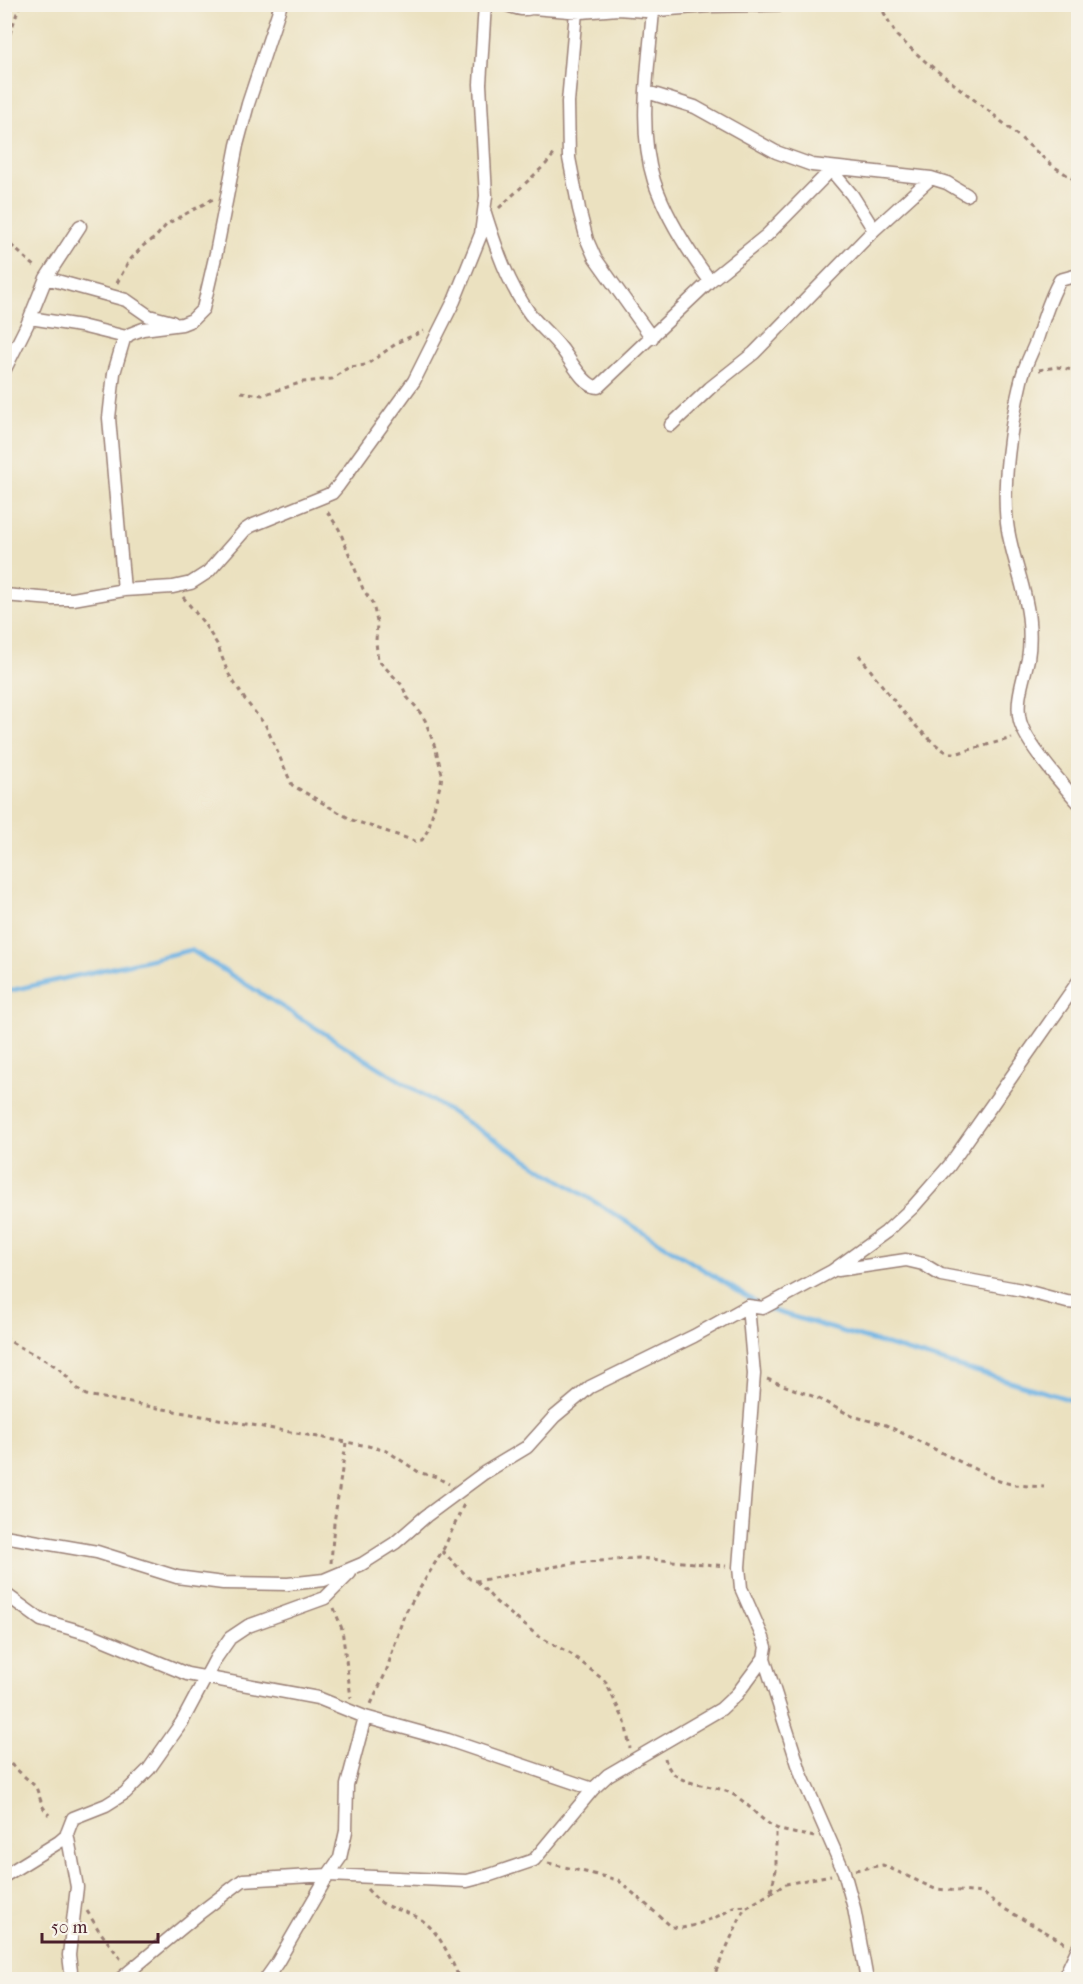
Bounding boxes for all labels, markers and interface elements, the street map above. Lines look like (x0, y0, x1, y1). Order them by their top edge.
scale bar (42, 1906, 158, 1944)
text: 50 m (51, 1917, 88, 1938)

